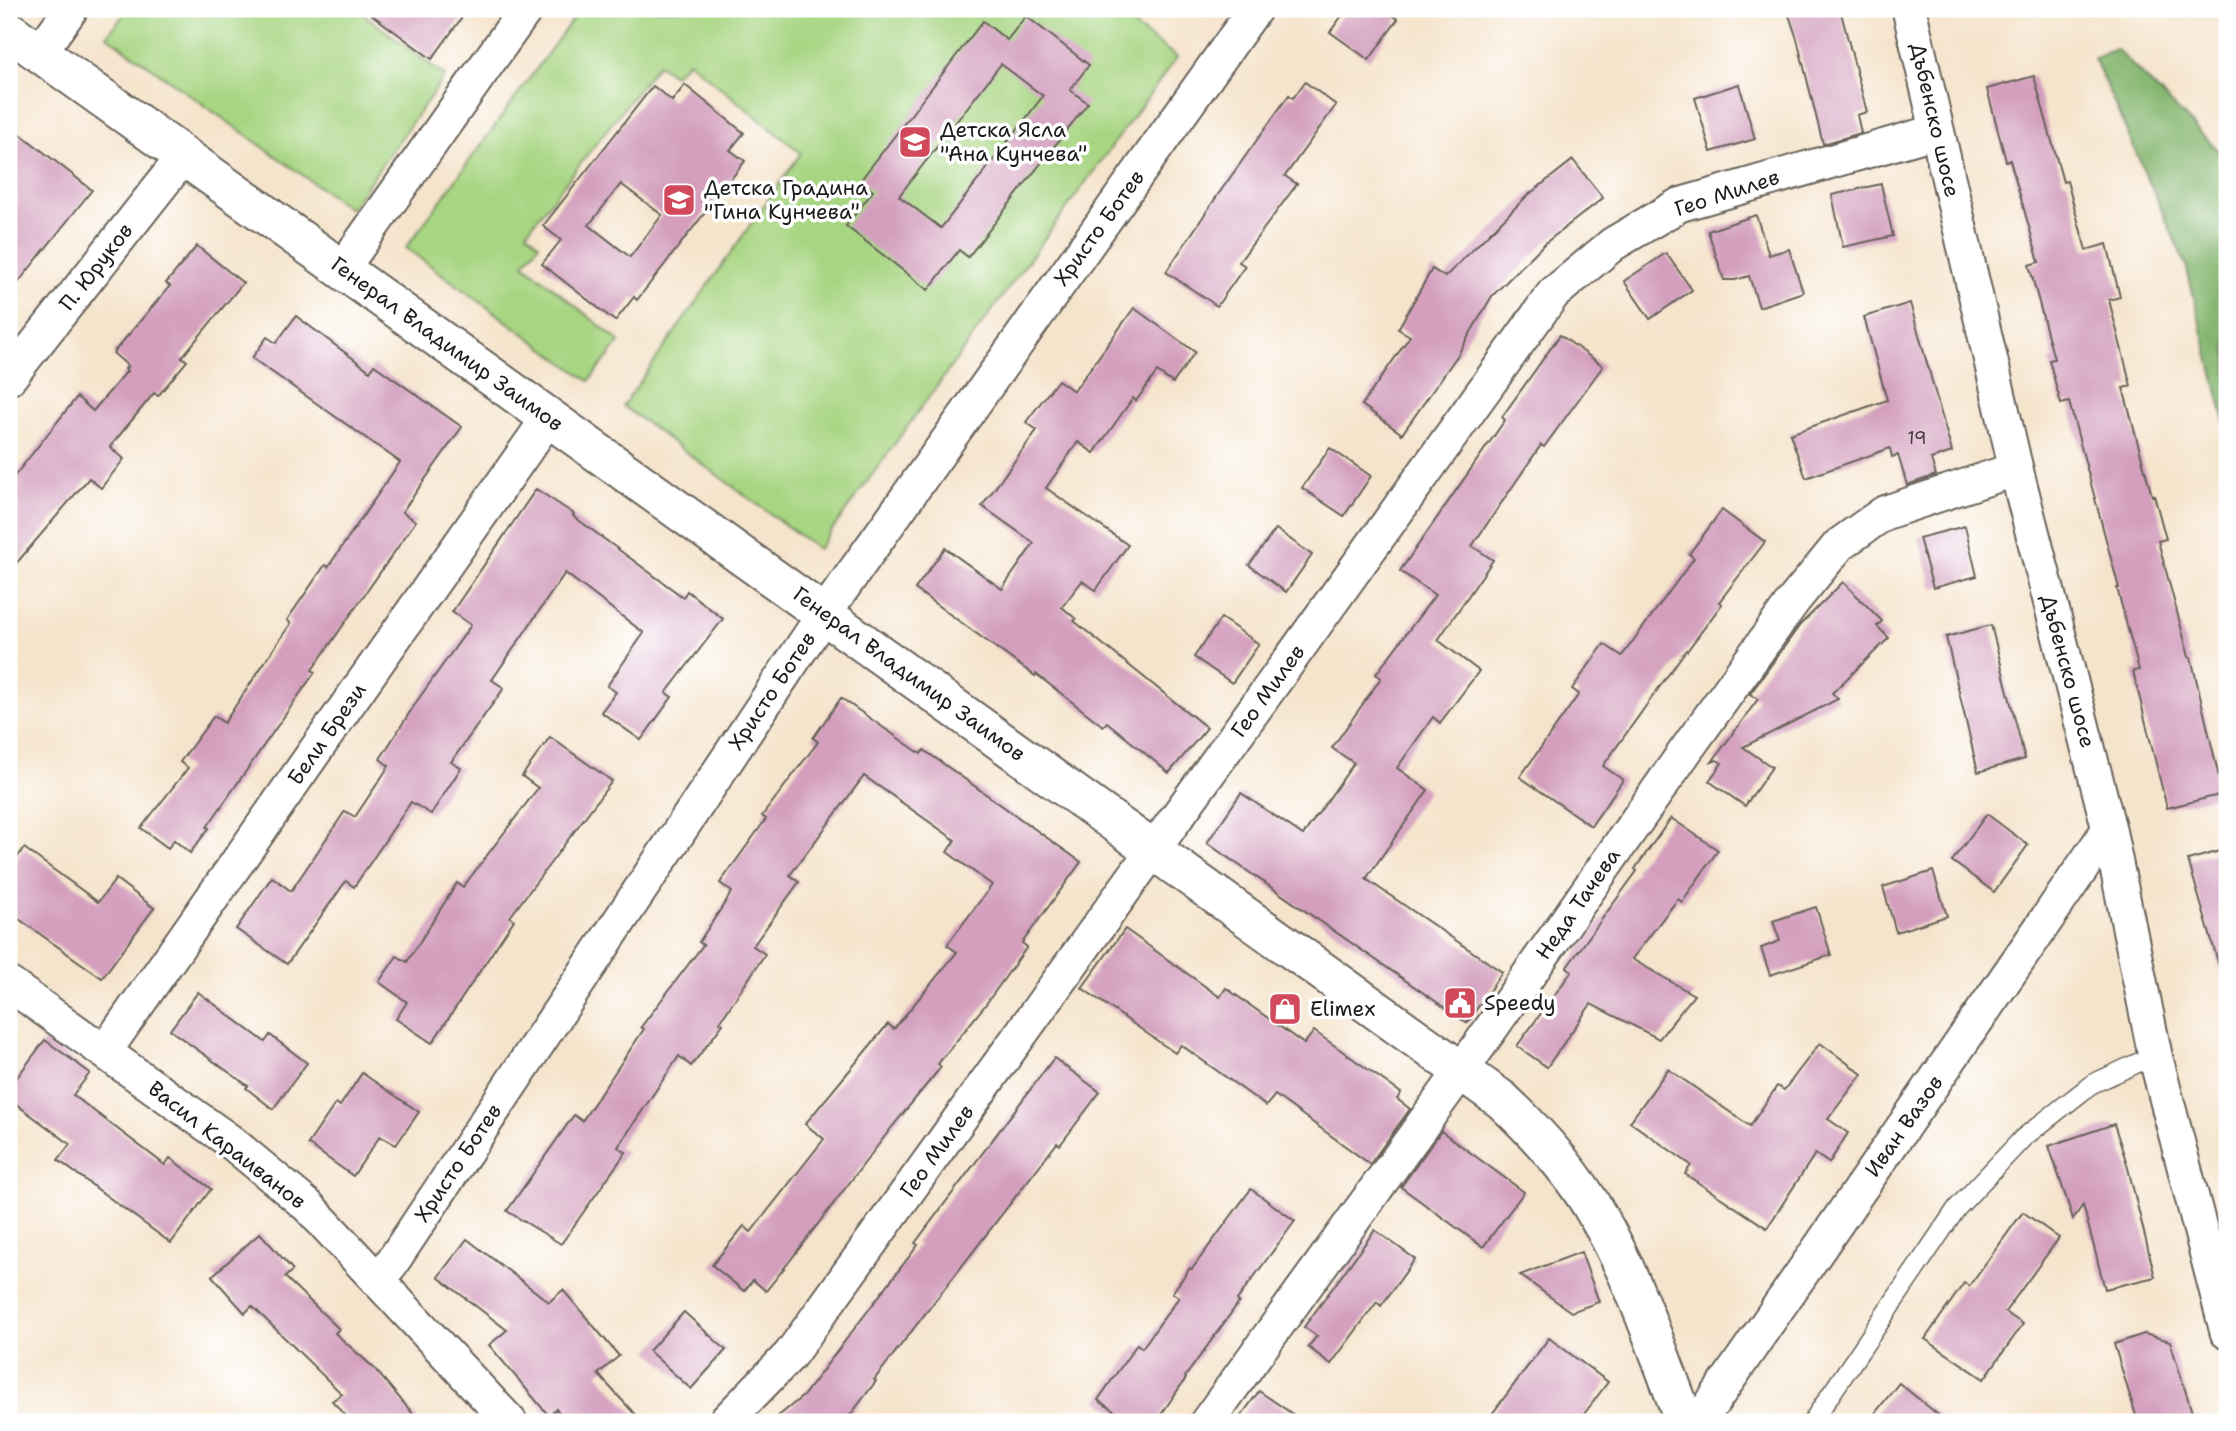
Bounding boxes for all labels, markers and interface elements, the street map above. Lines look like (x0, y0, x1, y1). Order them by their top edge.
street label: Дъбенско шосе (1904, 40, 1966, 200)
place label: Детска Ясла "Ана Кунчева" (940, 116, 1087, 168)
school or university icon: Детска Ясла "Ана Кунчева" (896, 123, 934, 161)
street label: Гео Милев (1671, 163, 1783, 223)
street label: Христо Ботев (1047, 164, 1151, 292)
place label: Детска Градина "Гина Кунчева" (704, 174, 868, 226)
school or university icon: Детска Градина "Гина Кунчева" (660, 181, 698, 219)
street label: П. Юруков (53, 217, 139, 317)
street label: Генерал Владимир Заимов (325, 250, 569, 438)
house number: 19 (1907, 426, 1927, 450)
street label: Генерал Владимир Заимов (787, 580, 1031, 768)
street label: Дъбенско шосе (2034, 591, 2102, 751)
street label: Христо Ботев (722, 626, 822, 756)
street label: Гео Милев (1225, 639, 1311, 743)
street label: Бели Брези (281, 677, 373, 791)
street label: Неда Тачева (1529, 843, 1627, 965)
public building icon: Speedy (1441, 984, 1479, 1022)
place label: Speedy (1484, 989, 1556, 1017)
shop icon: Elimex (1266, 990, 1304, 1028)
place label: Elimex (1310, 995, 1376, 1023)
street label: Иван Вазов (1859, 1070, 1949, 1182)
street label: Васил Караиванов (142, 1075, 312, 1215)
street label: Христо Ботев (408, 1098, 508, 1228)
street label: Гео Милев (894, 1099, 980, 1203)

